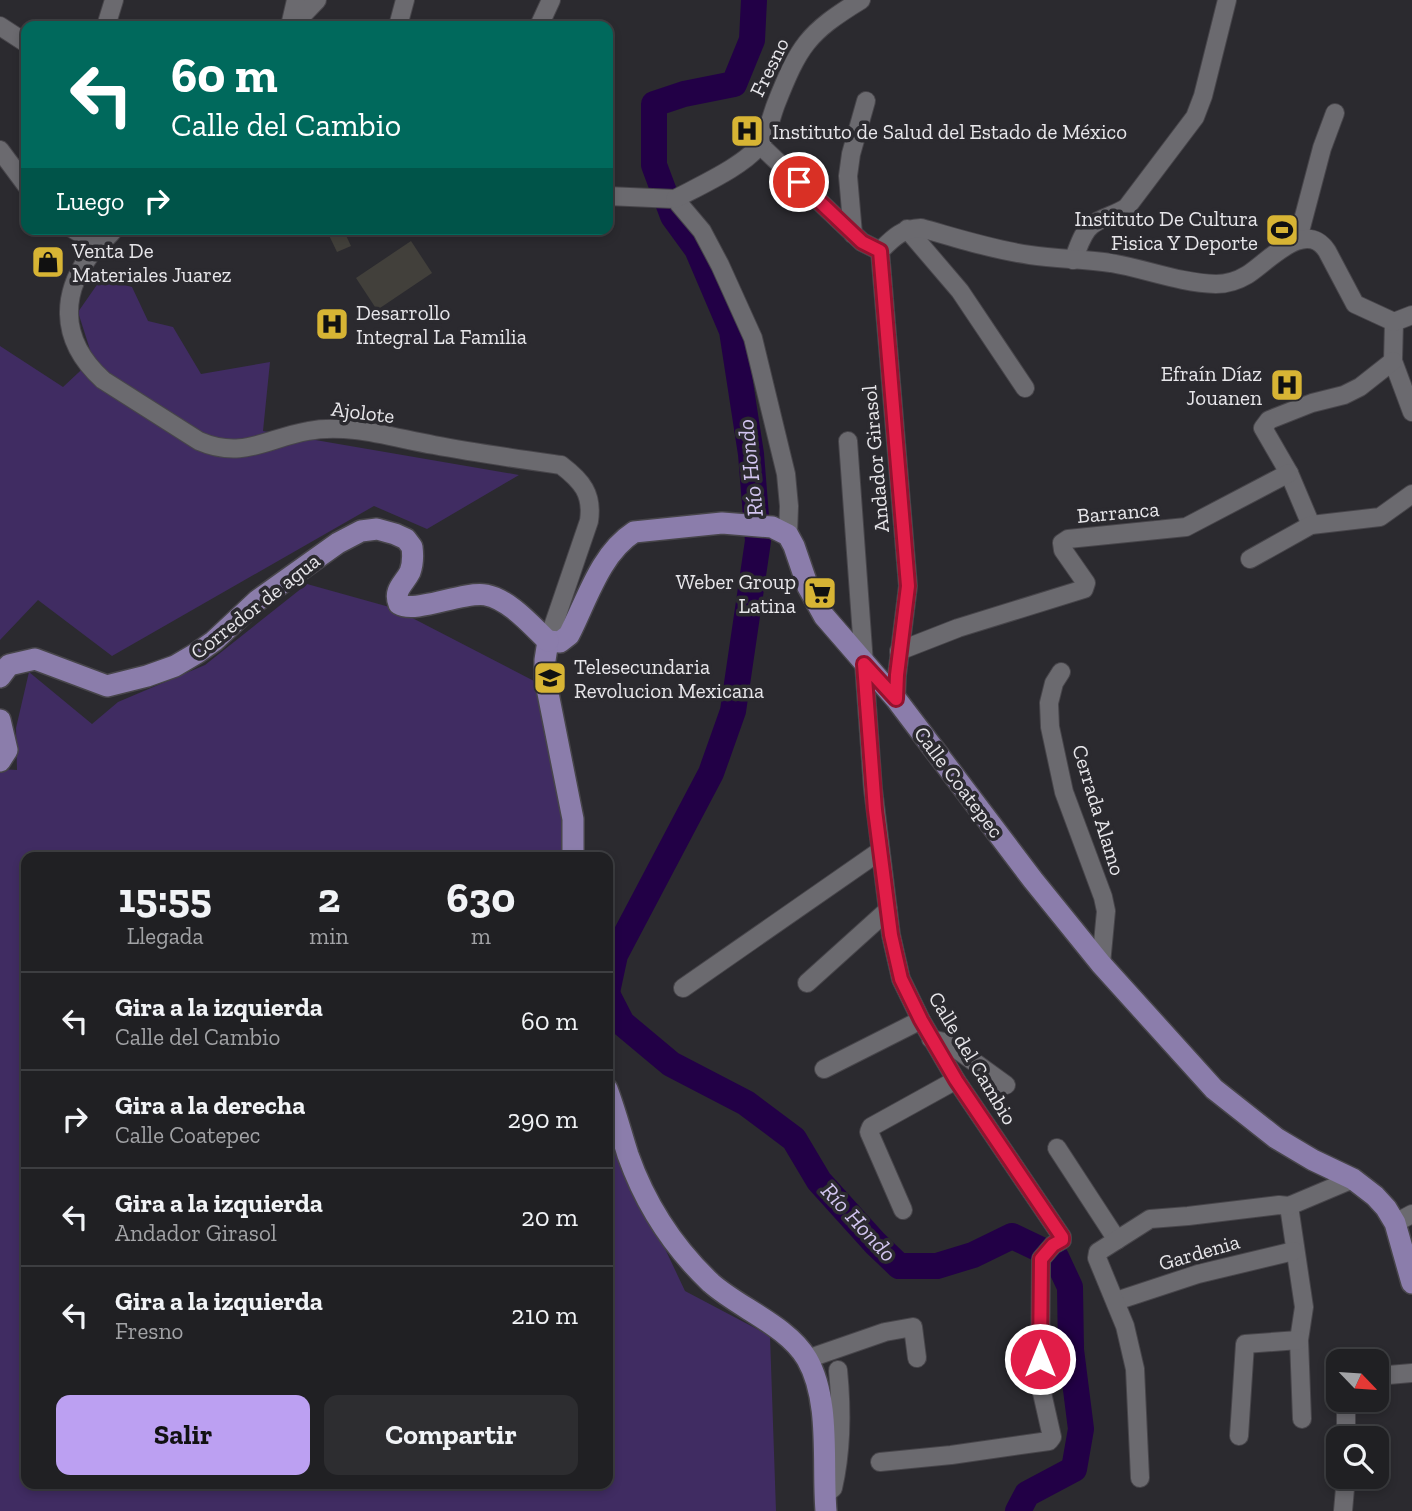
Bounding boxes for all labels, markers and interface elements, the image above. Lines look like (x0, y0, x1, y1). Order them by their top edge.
street label: Fresno (744, 33, 794, 101)
text: 60 m (171, 46, 278, 105)
icon: left (56, 49, 147, 140)
text: Calle del Cambio (171, 106, 401, 144)
hospital icon: Instituto de Salud del Estado de México (728, 112, 766, 150)
place label: Instituto de Salud del Estado de México (772, 119, 1127, 144)
pin (769, 152, 829, 212)
icon: arrive (780, 163, 818, 201)
icon: right (138, 182, 176, 220)
text: Luego (56, 185, 124, 217)
place label: Instituto De Cultura Fisica Y Deporte (1075, 206, 1258, 255)
sports icon: Instituto De Cultura Fisica Y Deporte (1263, 211, 1301, 249)
place label: Venta De Materiales Juarez (71, 238, 232, 287)
shop icon: Venta De Materiales Juarez (29, 243, 67, 281)
place label: Desarrollo Integral La Familia (356, 300, 527, 349)
hospital icon: Desarrollo Integral La Familia (313, 305, 351, 343)
place label: Efraín Díaz Jouanen (1161, 361, 1262, 410)
hospital icon: Efraín Díaz Jouanen (1268, 366, 1306, 404)
street label: Andador Girasol (856, 384, 894, 534)
street label: Ajolote (330, 396, 396, 429)
water label: Río Hondo (731, 418, 769, 518)
street label: Barranca (1076, 496, 1160, 528)
street label: Corredor de agua (185, 548, 325, 664)
place label: Weber Group Latina (676, 569, 796, 618)
supermarket icon: Weber Group Latina (801, 574, 839, 612)
place label: Telesecundaria Revolucion Mexicana (574, 654, 764, 703)
school or university icon: Telesecundaria Revolucion Mexicana (531, 659, 569, 697)
street label: Calle Coatepec (909, 721, 1009, 843)
street label: Cerrada Alamo (1067, 742, 1131, 878)
text: 15:55 (119, 872, 212, 923)
text: 2 (318, 872, 340, 923)
text: 630 (446, 872, 515, 923)
text: Llegada (127, 922, 204, 950)
text: min (309, 922, 349, 950)
text: m (471, 922, 491, 950)
street label: Calle del Cambio (923, 987, 1023, 1129)
text: Gira a la izquierda (115, 991, 323, 1023)
icon: left (56, 1002, 94, 1040)
text: 60 m (521, 1005, 578, 1037)
text: Calle del Cambio (115, 1023, 280, 1051)
text: Gira a la derecha (115, 1089, 305, 1121)
icon: right (56, 1100, 94, 1138)
text: 290 m (507, 1103, 578, 1135)
text: Calle Coatepec (115, 1121, 260, 1149)
water label: Río Hondo (815, 1177, 903, 1267)
text: Gira a la izquierda (115, 1187, 323, 1219)
icon: left (56, 1198, 94, 1236)
text: 20 m (521, 1201, 578, 1233)
text: Andador Girasol (115, 1219, 277, 1247)
street label: Gardenia (1156, 1229, 1242, 1275)
text: Gira a la izquierda (115, 1285, 323, 1317)
icon: left (56, 1296, 94, 1334)
text: 210 m (511, 1299, 578, 1331)
text: Fresno (115, 1317, 183, 1345)
position arrow (1003, 1322, 1077, 1396)
north arrow (1326, 1349, 1390, 1412)
map controls (1326, 1349, 1389, 1489)
button: Salir (56, 1395, 310, 1475)
button: Compartir (324, 1395, 578, 1475)
button: search (1326, 1426, 1389, 1489)

